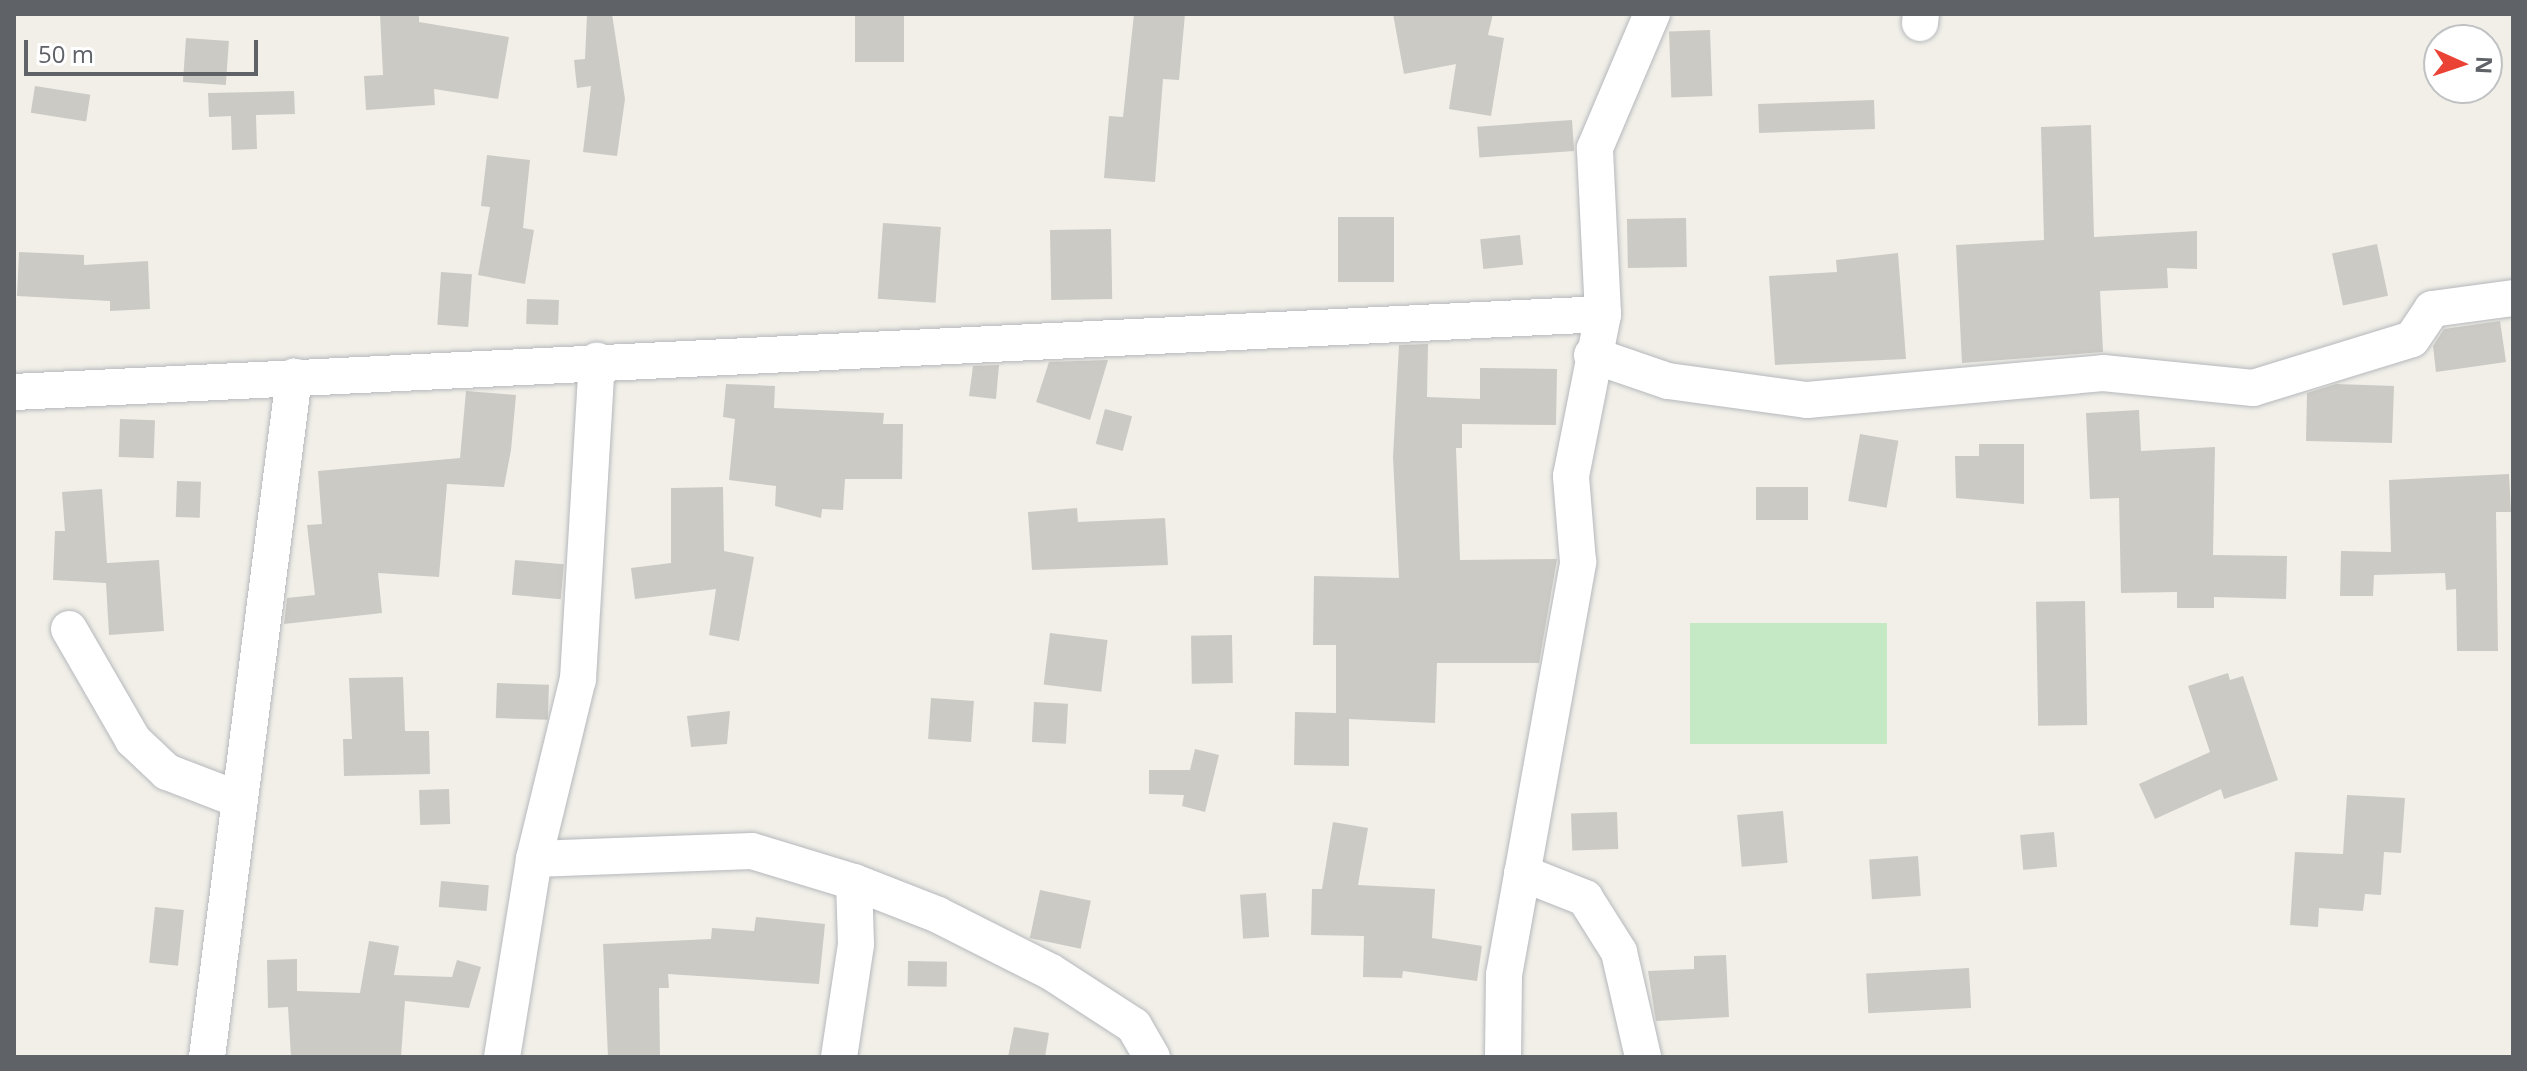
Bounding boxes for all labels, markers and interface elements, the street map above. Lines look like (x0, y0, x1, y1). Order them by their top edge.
scale bar (28, 24, 262, 74)
north arrow (2423, 24, 2503, 104)
text: 50 m (38, 37, 94, 70)
text: N (2470, 55, 2500, 75)

